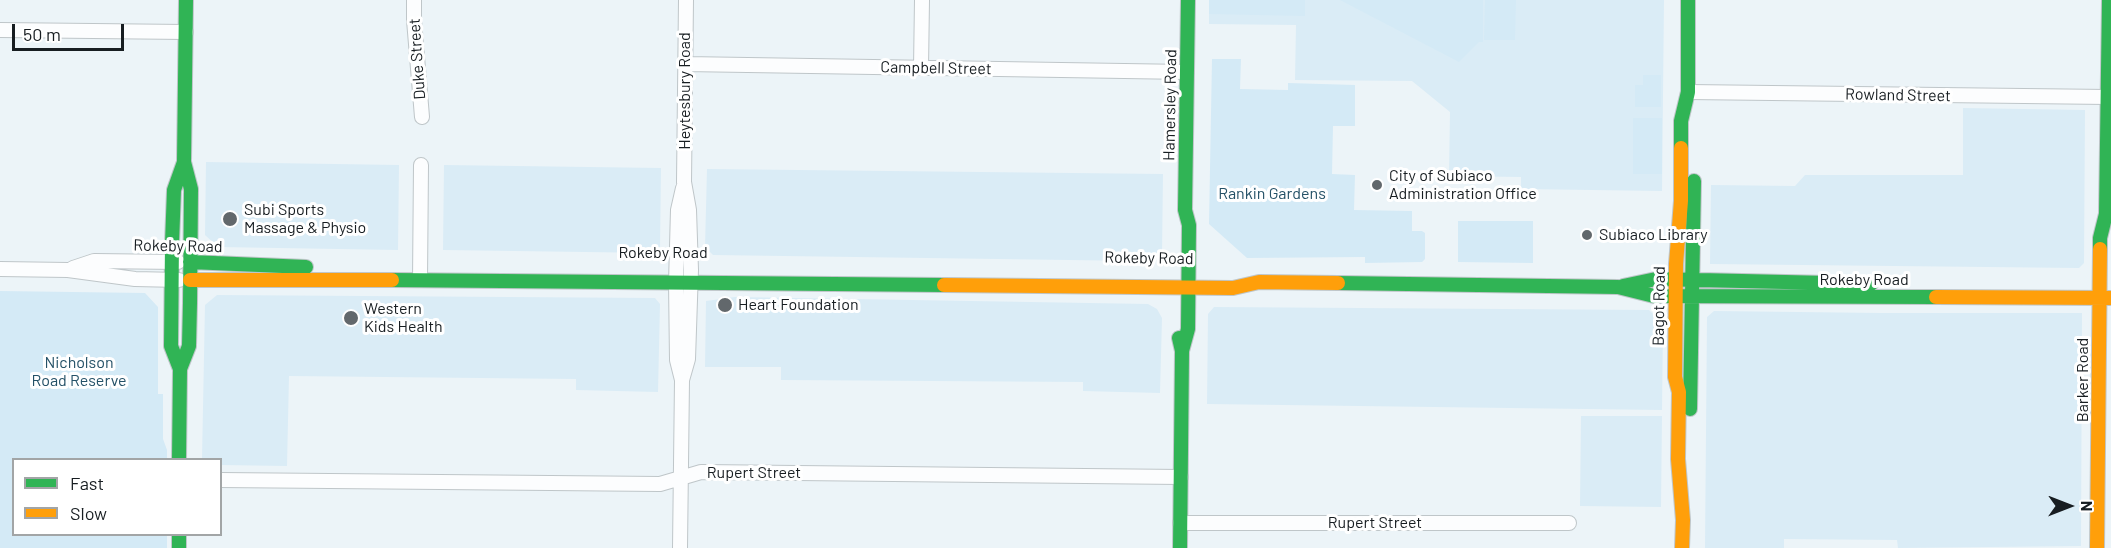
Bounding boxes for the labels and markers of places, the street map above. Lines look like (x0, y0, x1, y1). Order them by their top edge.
place label: City of Subiaco Administration Office (1389, 166, 1537, 204)
marker: City of Subiaco Administration Office (1370, 178, 1384, 192)
place label: Subi Sports Massage & Physio (244, 200, 366, 238)
marker: Subi Sports Massage & Physio (221, 210, 239, 228)
place label: Subiaco Library (1599, 225, 1708, 245)
marker: Subiaco Library (1580, 228, 1594, 242)
place label: Heart Foundation (738, 295, 859, 315)
marker: Heart Foundation (716, 296, 734, 314)
place label: Western Kids Health (364, 299, 443, 337)
marker: Western Kids Health (342, 309, 360, 327)

